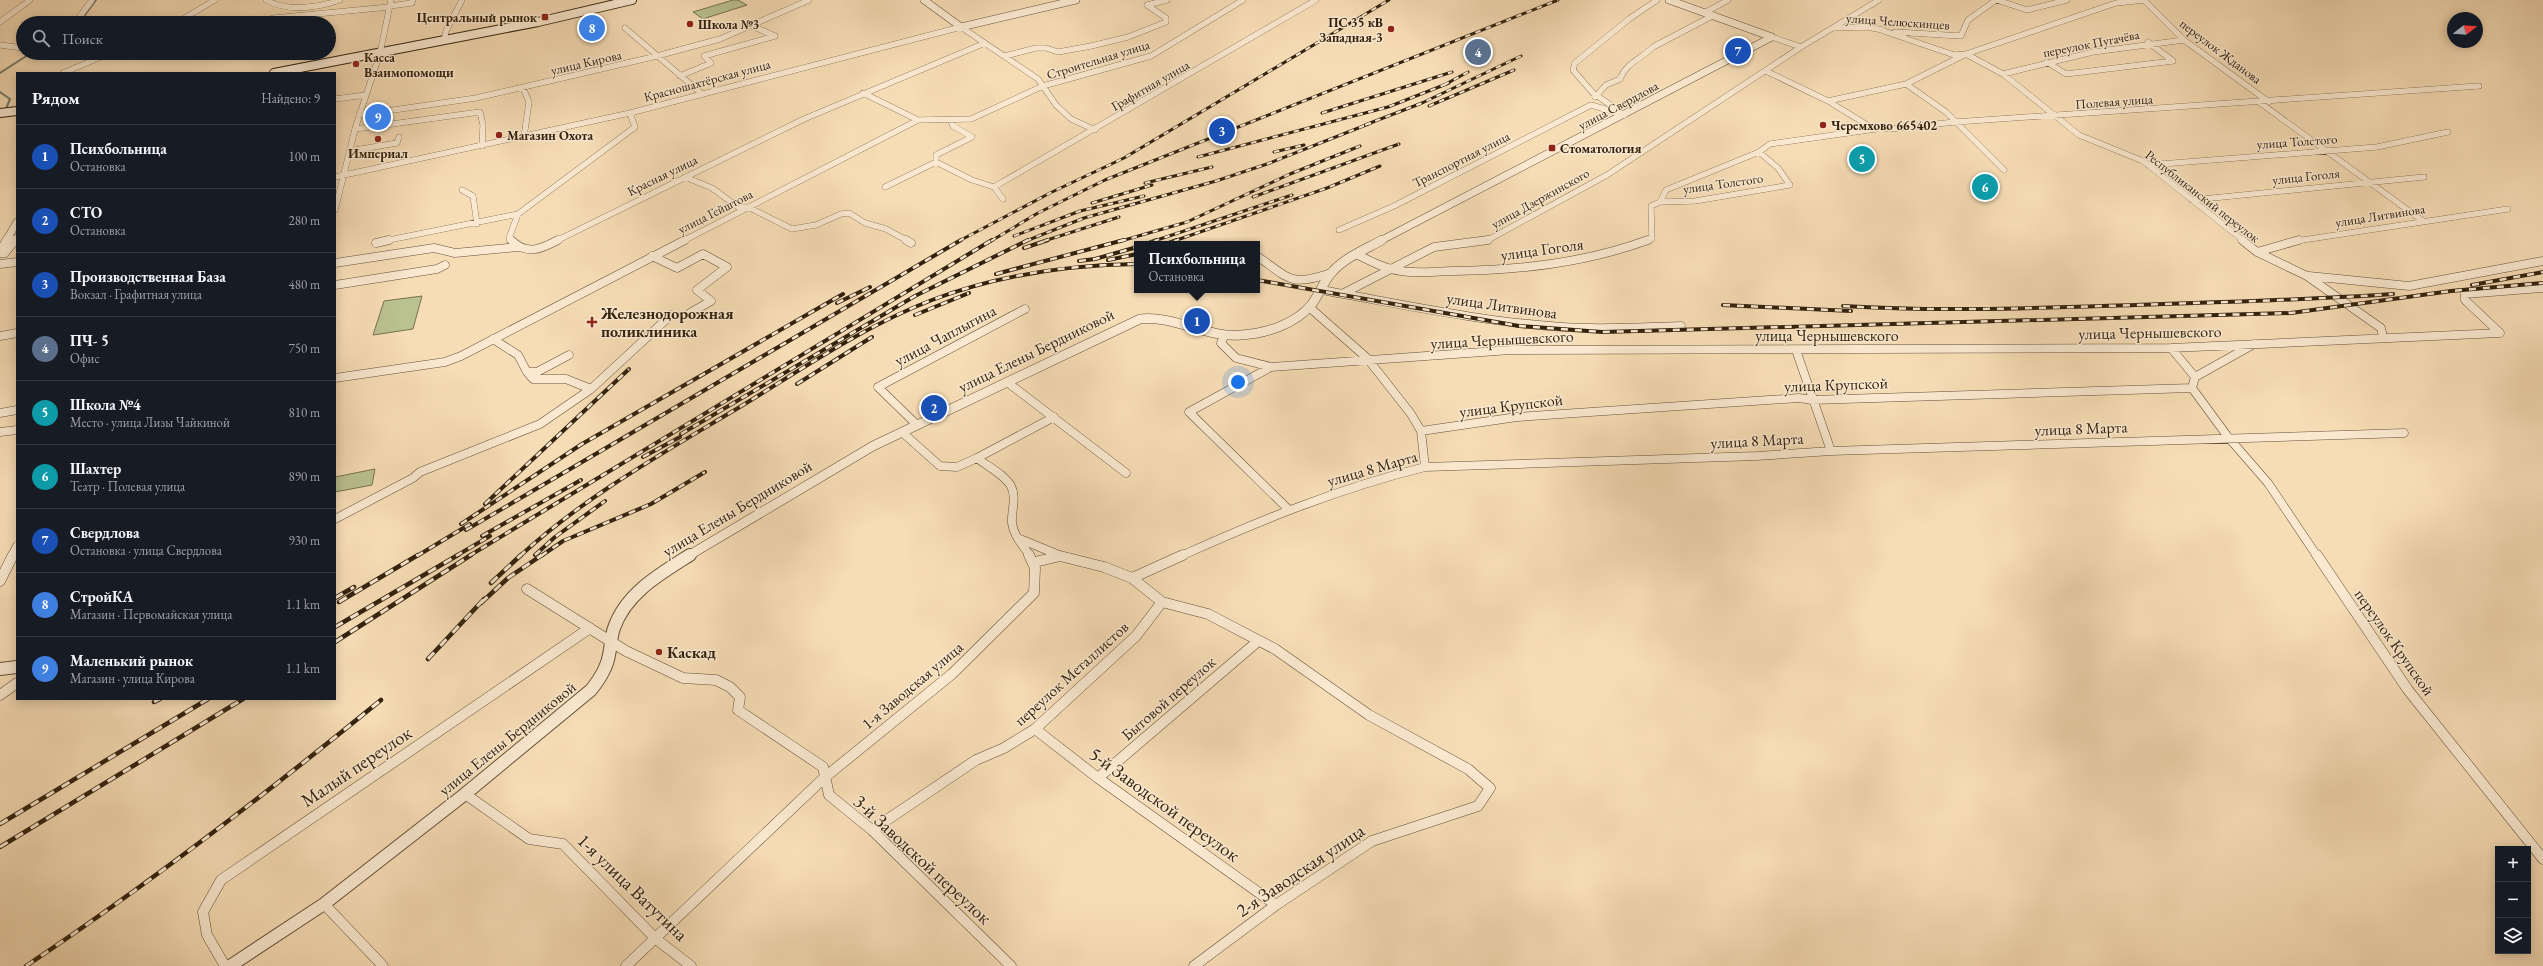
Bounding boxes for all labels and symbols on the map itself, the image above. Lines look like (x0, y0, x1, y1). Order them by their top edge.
place label: Центральный рынок (417, 9, 538, 26)
street label: улица Челюскинцев (1846, 9, 1951, 34)
marker: Центральный рынок (540, 12, 550, 22)
north arrow (2447, 12, 2483, 48)
pin: 8 (579, 13, 605, 43)
place label: ПС 35 кВ Западная-3 (1319, 14, 1383, 46)
street label: переулок Жданова (2176, 15, 2266, 88)
place label: Школа №3 (698, 16, 759, 33)
marker: Школа №3 (685, 19, 695, 29)
marker: ПС 35 кВ Западная-3 (1386, 24, 1396, 34)
street label: переулок Пугачёва (2041, 26, 2142, 61)
street label: Строительная улица (1044, 35, 1153, 83)
pin: 7 (1725, 36, 1751, 66)
pin: 4 (1465, 37, 1491, 67)
street label: улица Кирова (549, 46, 624, 79)
place label: Касса Взаимопомощи (364, 49, 454, 81)
street label: Красношахтёрская улица (642, 55, 773, 106)
street label: Графитная улица (1108, 56, 1193, 115)
marker: Касса Взаимопомощи (351, 59, 361, 69)
street label: улица Свердлова (1575, 77, 1662, 134)
street label: Полевая улица (2075, 90, 2154, 113)
pin: 9 (365, 102, 391, 132)
pin: 3 (1209, 116, 1235, 146)
place label: Черемхово 665402 (1831, 117, 1937, 134)
marker: Черемхово 665402 (1818, 120, 1828, 130)
place label: Магазин Охота (507, 127, 593, 144)
street label: Транспортная улица (1410, 127, 1513, 191)
marker: Магазин Охота (494, 130, 504, 140)
street label: улица Толстого (2256, 130, 2338, 153)
marker: Империал (373, 134, 383, 144)
place label: Стоматология (1560, 140, 1641, 157)
marker: Стоматология (1547, 143, 1557, 153)
pin: 5 (1849, 144, 1875, 174)
place label: Империал (348, 145, 408, 162)
street label: Республиканский переулок (2142, 146, 2264, 247)
street label: Красная улица (624, 151, 701, 200)
street label: улица Дзержинского (1488, 164, 1592, 233)
street label: улица Гоголя (2271, 164, 2341, 188)
street label: улица Толстого (1682, 169, 1764, 198)
pin: 6 (1972, 172, 1998, 202)
street label: улица Гейштова (675, 185, 756, 238)
street label: улица Литвинова (2334, 200, 2427, 231)
street label: улица Гоголя (1499, 233, 1585, 266)
street label: улица Литвинова (1445, 287, 1559, 324)
street label: улица Чаплыгина (891, 300, 1000, 371)
place label: Железнодорожная поликлиника (600, 303, 734, 342)
street label: улица Елены Бердниковой (955, 303, 1118, 397)
pin: 1 (1184, 306, 1210, 336)
marker: Железнодорожная поликлиника (586, 316, 598, 328)
street label: улица Чернышевского (2078, 321, 2222, 344)
street label: улица Чернышевского (1430, 325, 1574, 354)
street label: улица Чернышевского (1755, 325, 1899, 346)
your location (1228, 372, 1248, 392)
street label: улица Крупской (1784, 372, 1889, 397)
street label: улица Крупской (1458, 389, 1565, 422)
pin: 2 (921, 393, 947, 423)
street label: улица 8 Марта (2034, 416, 2129, 441)
street label: улица 8 Марта (1710, 428, 1805, 453)
street label: улица 8 Марта (1324, 445, 1420, 491)
street label: улица Елены Бердниковой (659, 455, 816, 561)
street label: переулок Крупской (2350, 585, 2439, 700)
street label: переулок Металлистов (1010, 616, 1133, 730)
street label: 1-я Заводская улица (857, 636, 968, 734)
place label: Каскад (667, 642, 716, 663)
marker: Каскад (654, 647, 664, 657)
street label: Бытовой переулок (1117, 651, 1220, 745)
street label: улица Елены Бердниковой (434, 676, 581, 800)
street label: Малый переулок (296, 720, 417, 813)
street label: 5-й Заводской переулок (1084, 741, 1245, 867)
street label: 3-й Заводской переулок (848, 789, 997, 930)
street label: 2-я Заводская улица (1231, 818, 1370, 923)
street label: 1-я улица Ватутина (572, 828, 694, 947)

